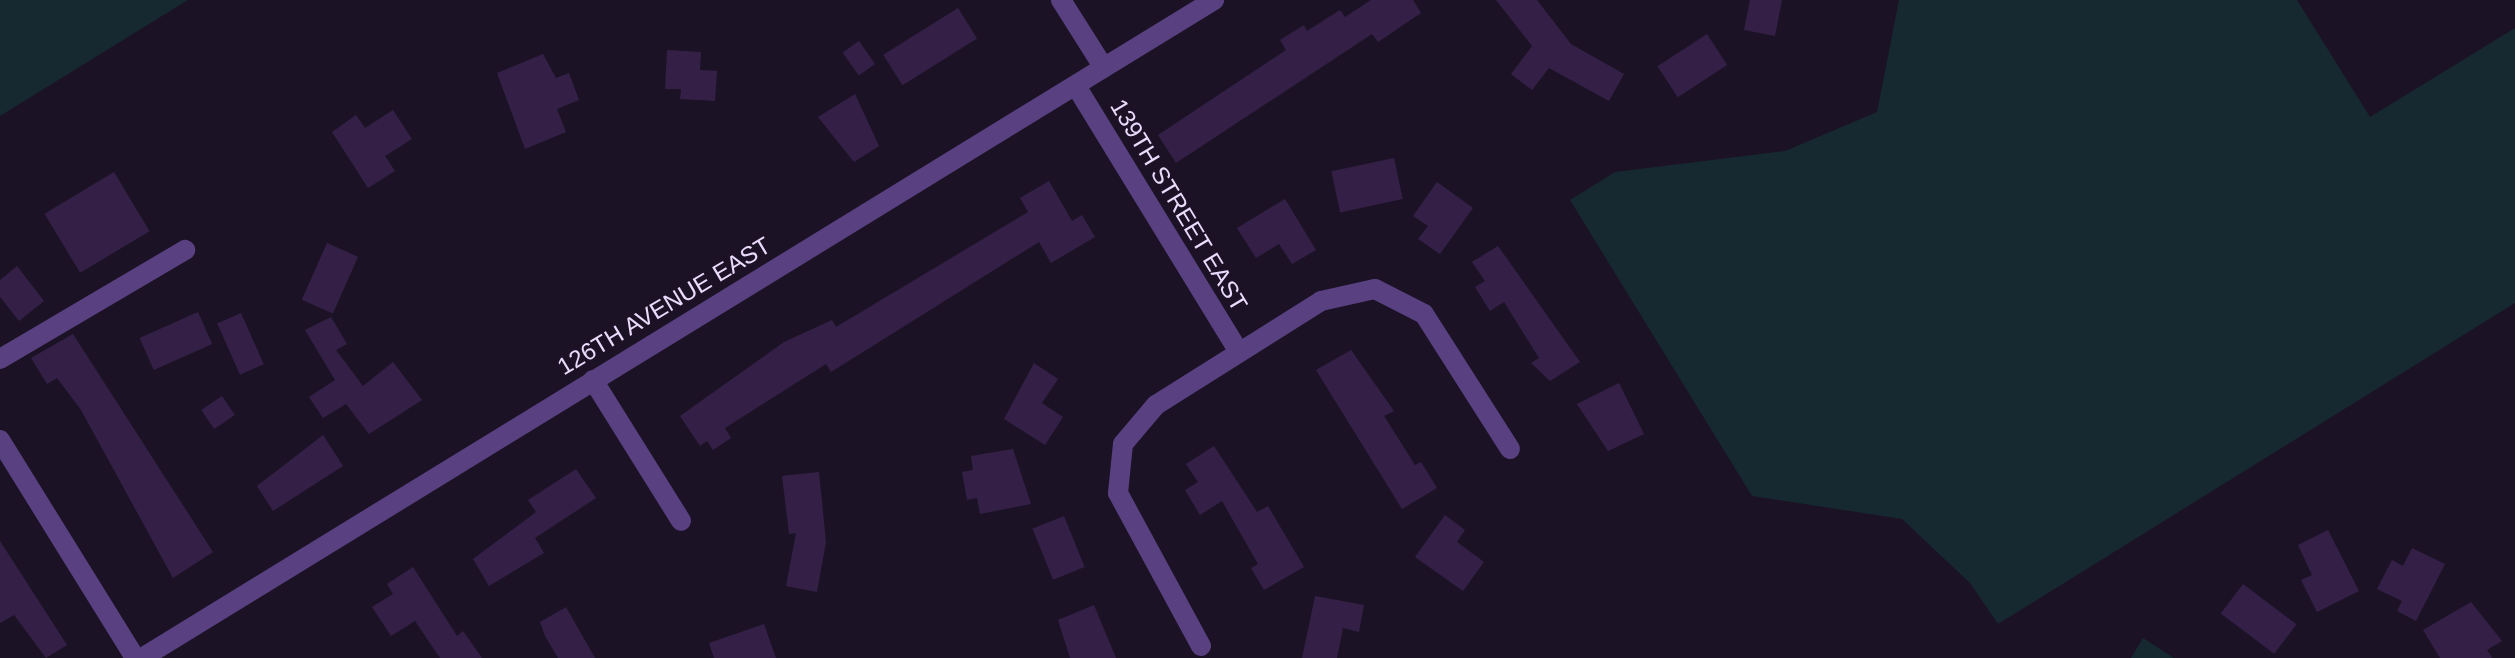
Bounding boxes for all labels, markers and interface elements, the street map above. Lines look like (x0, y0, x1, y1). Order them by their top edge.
street label: 139TH STREET EAST (1104, 94, 1254, 316)
street label: 126TH AVENUE EAST (552, 231, 776, 381)

